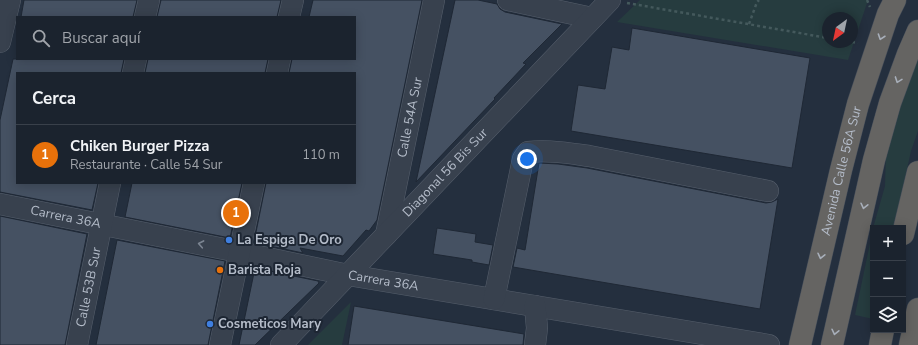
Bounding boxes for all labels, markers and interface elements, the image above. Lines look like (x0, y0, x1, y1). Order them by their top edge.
north arrow (822, 12, 858, 48)
search box (16, 16, 356, 60)
icon: search (30, 27, 52, 49)
text: Buscar aquí (62, 28, 140, 48)
one-way arrow (877, 33, 886, 40)
street label: Calle 54A Sur (393, 75, 427, 159)
one-way arrow (895, 77, 903, 84)
text: Cerca (32, 87, 76, 110)
street label: Avenida Calle 56A Sur (817, 104, 866, 237)
street label: Diagonal 56 Bis Sur (399, 124, 492, 221)
text: Chiken Burger Pizza (70, 136, 209, 156)
text: 1 (41, 146, 49, 164)
text: 110 m (302, 146, 340, 164)
your location (517, 149, 537, 169)
text: Restaurante · Calle 54 Sur (70, 156, 223, 174)
pin: 1 (223, 198, 249, 228)
street label: Carrera 36A (29, 201, 103, 233)
one-way arrow (860, 202, 868, 209)
map controls (870, 225, 906, 333)
button: + (870, 225, 906, 261)
place label: La Espiga De Oro (237, 231, 342, 249)
marker: La Espiga De Oro (224, 235, 234, 245)
one-way arrow (197, 241, 204, 249)
street label: Calle 53B Sur (72, 245, 106, 329)
one-way arrow (817, 252, 826, 259)
place label: Barista Roja (228, 261, 301, 279)
button: − (870, 261, 906, 297)
marker: Barista Roja (215, 265, 225, 275)
street label: Carrera 36A (347, 266, 421, 296)
button: layers (870, 297, 906, 333)
place label: Cosmeticos Mary (218, 315, 321, 333)
marker: Cosmeticos Mary (205, 319, 215, 329)
one-way arrow (832, 329, 840, 336)

